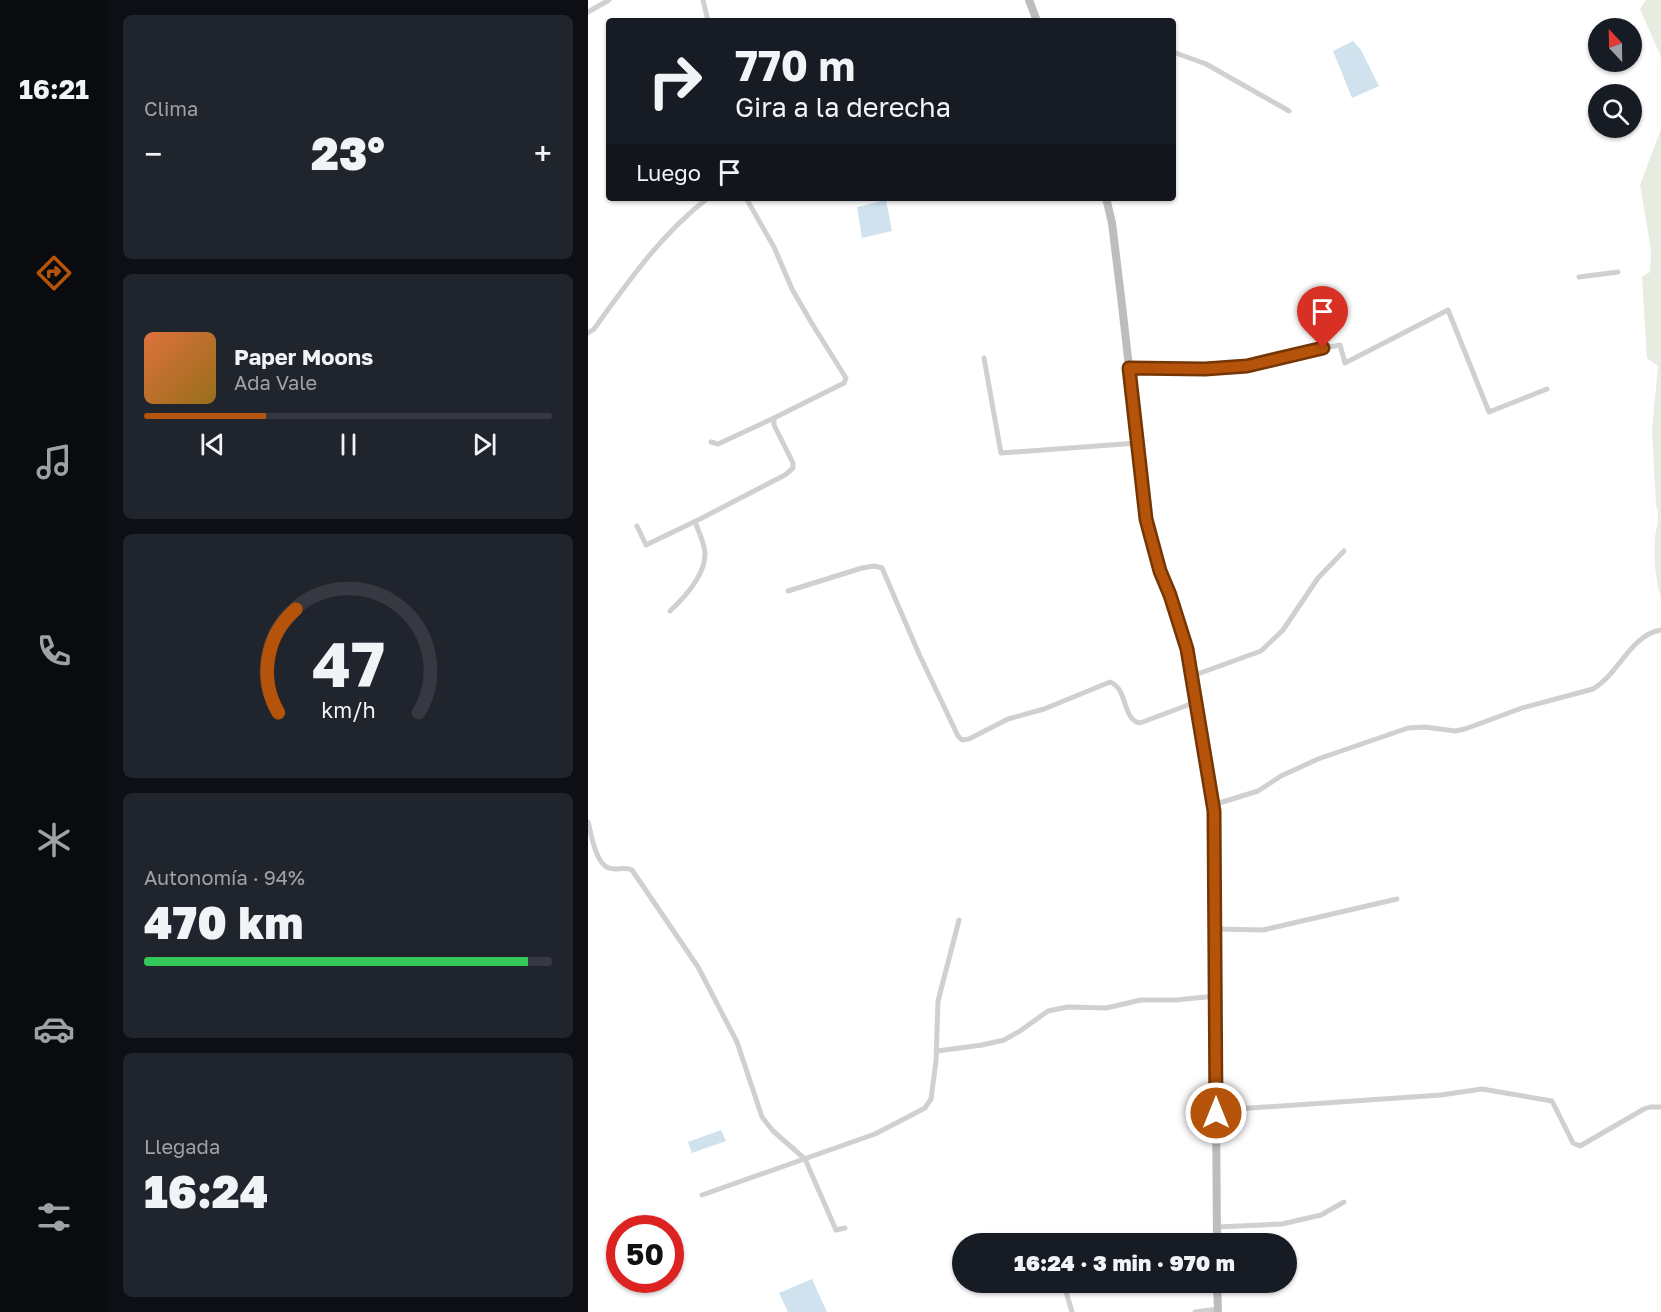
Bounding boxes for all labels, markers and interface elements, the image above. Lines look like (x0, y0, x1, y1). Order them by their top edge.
north arrow (1588, 18, 1642, 72)
map controls (1588, 18, 1642, 138)
text: 770 m (735, 40, 855, 90)
icon: right (636, 42, 714, 120)
text: 16:21 (19, 73, 89, 105)
button: search (1588, 84, 1642, 138)
text: Gira a la derecha (735, 91, 951, 123)
text: Clima (144, 96, 198, 120)
text: 23° (311, 126, 385, 180)
text: − (144, 134, 162, 173)
text: + (534, 134, 552, 173)
icon: arrive (713, 156, 746, 189)
text: Luego (636, 159, 701, 186)
icon: directions (33, 252, 75, 294)
pin (1297, 286, 1348, 348)
icon: arrive (1306, 295, 1339, 328)
text: Paper Moons (234, 343, 373, 370)
text: Ada Vale (234, 370, 317, 394)
icon: previous (196, 428, 229, 461)
icon: pause (332, 428, 365, 461)
icon: next (468, 428, 501, 461)
icon: music (33, 441, 75, 483)
text: 47 (311, 626, 384, 701)
icon: phone (33, 630, 75, 672)
text: km/h (321, 697, 375, 723)
icon: climate (33, 819, 75, 861)
text: Autonomía · 94% (144, 865, 305, 889)
text: 470 km (144, 895, 303, 949)
icon: car (33, 1008, 75, 1050)
position arrow (1184, 1081, 1248, 1145)
text: Llegada (144, 1134, 220, 1158)
text: 16:24 (144, 1164, 268, 1218)
icon: filters (33, 1196, 75, 1238)
speed limit sign: 50 (606, 1215, 684, 1293)
text: 16:24 · 3 min · 970 m (1014, 1249, 1235, 1276)

